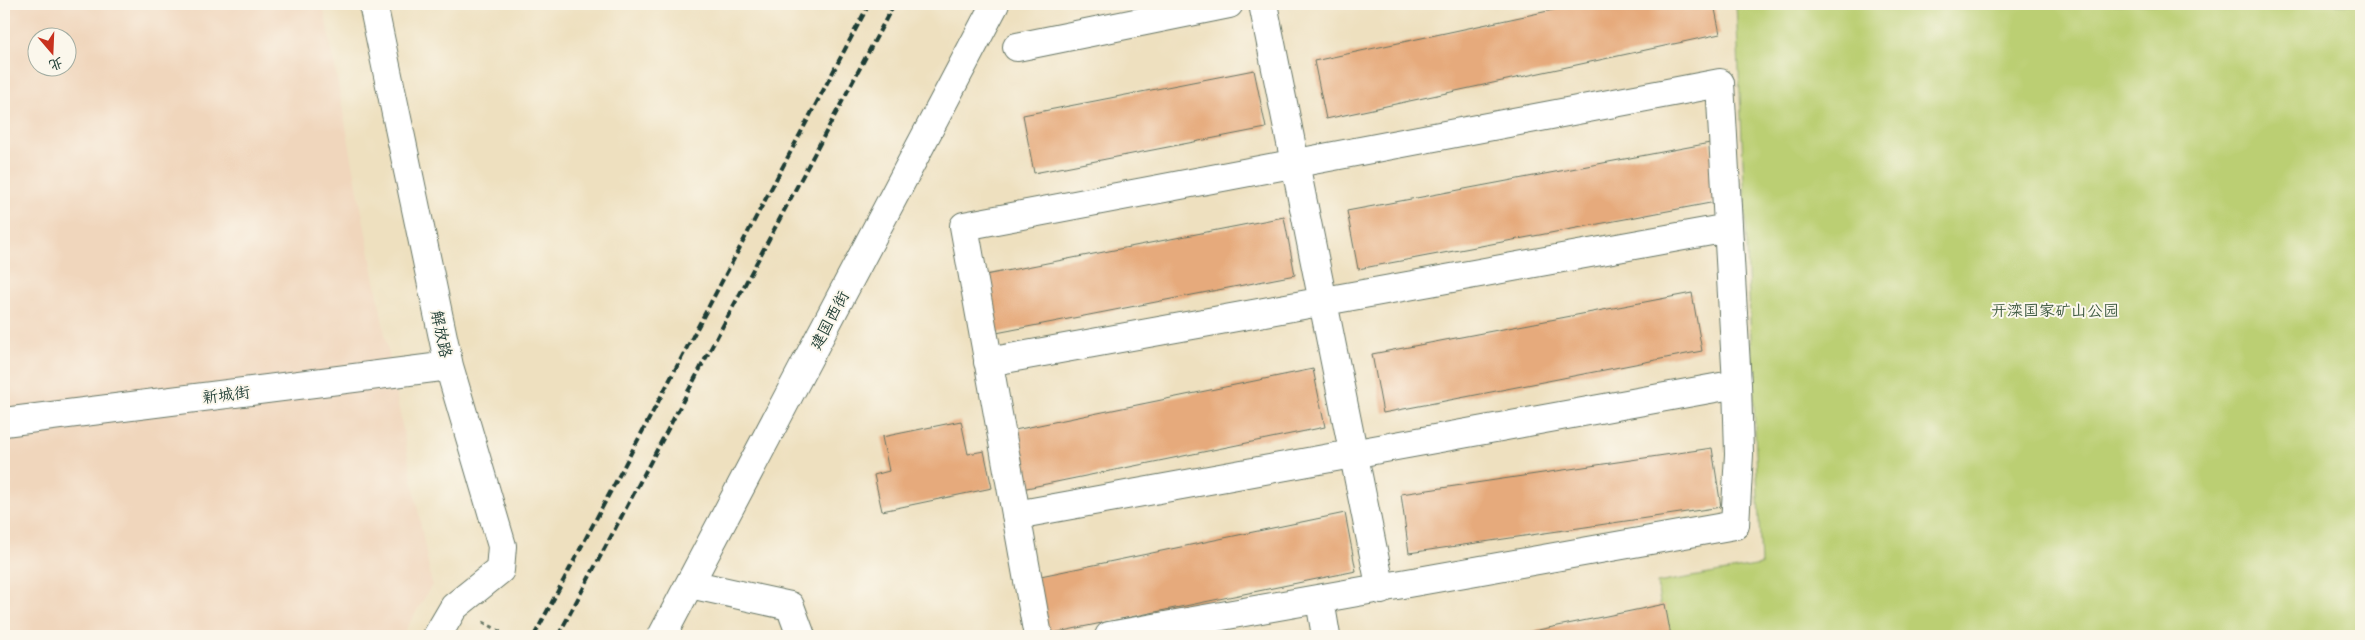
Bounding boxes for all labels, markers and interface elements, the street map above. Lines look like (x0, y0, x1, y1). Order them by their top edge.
north arrow (28, 28, 78, 78)
text: 北 (47, 54, 66, 75)
street label: 建国西街 (805, 287, 853, 353)
park label: 开滦国家矿山公园 (1991, 300, 2119, 320)
street label: 解放路 (427, 308, 457, 360)
street label: 新城街 (201, 381, 251, 407)

